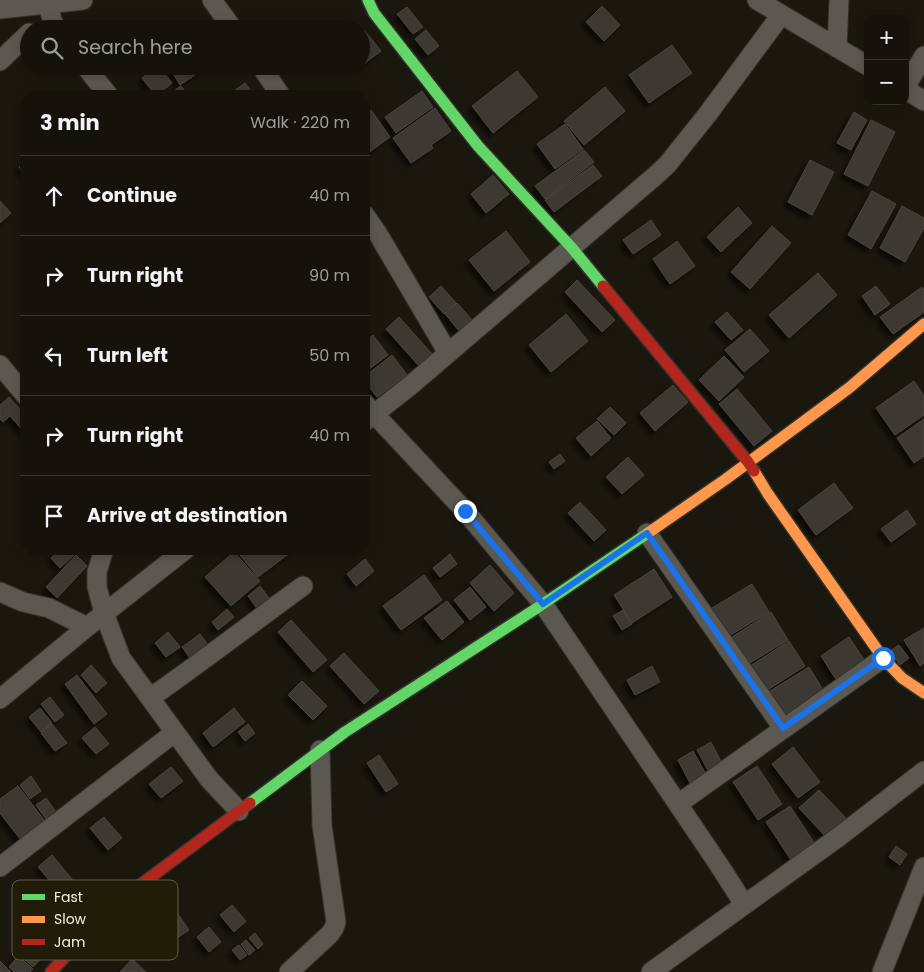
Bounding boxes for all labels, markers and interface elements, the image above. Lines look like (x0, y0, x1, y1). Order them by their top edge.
map controls (864, 15, 909, 105)
button: + (864, 15, 909, 60)
search box (20, 20, 370, 75)
icon: search (38, 34, 66, 62)
text: Search here (78, 34, 192, 61)
button: − (864, 60, 909, 105)
text: 3 min (40, 108, 100, 137)
text: Walk · 220 m (250, 111, 350, 134)
icon: ahead (40, 182, 68, 210)
text: Continue (87, 182, 177, 209)
text: 40 m (309, 184, 350, 207)
icon: right (40, 262, 68, 290)
text: Turn right (87, 262, 183, 289)
text: 90 m (309, 264, 350, 287)
icon: left (40, 342, 68, 370)
text: Turn left (87, 342, 168, 369)
text: 50 m (309, 344, 350, 367)
icon: right (40, 422, 68, 450)
text: Turn right (87, 422, 183, 449)
text: 40 m (309, 424, 350, 447)
route end (454, 500, 477, 523)
icon: arrive (40, 502, 68, 530)
text: Arrive at destination (87, 502, 288, 529)
route start (872, 647, 895, 670)
legend (12, 880, 178, 960)
text: Fast (54, 887, 83, 907)
text: Slow (54, 909, 87, 929)
text: Jam (54, 932, 85, 952)

